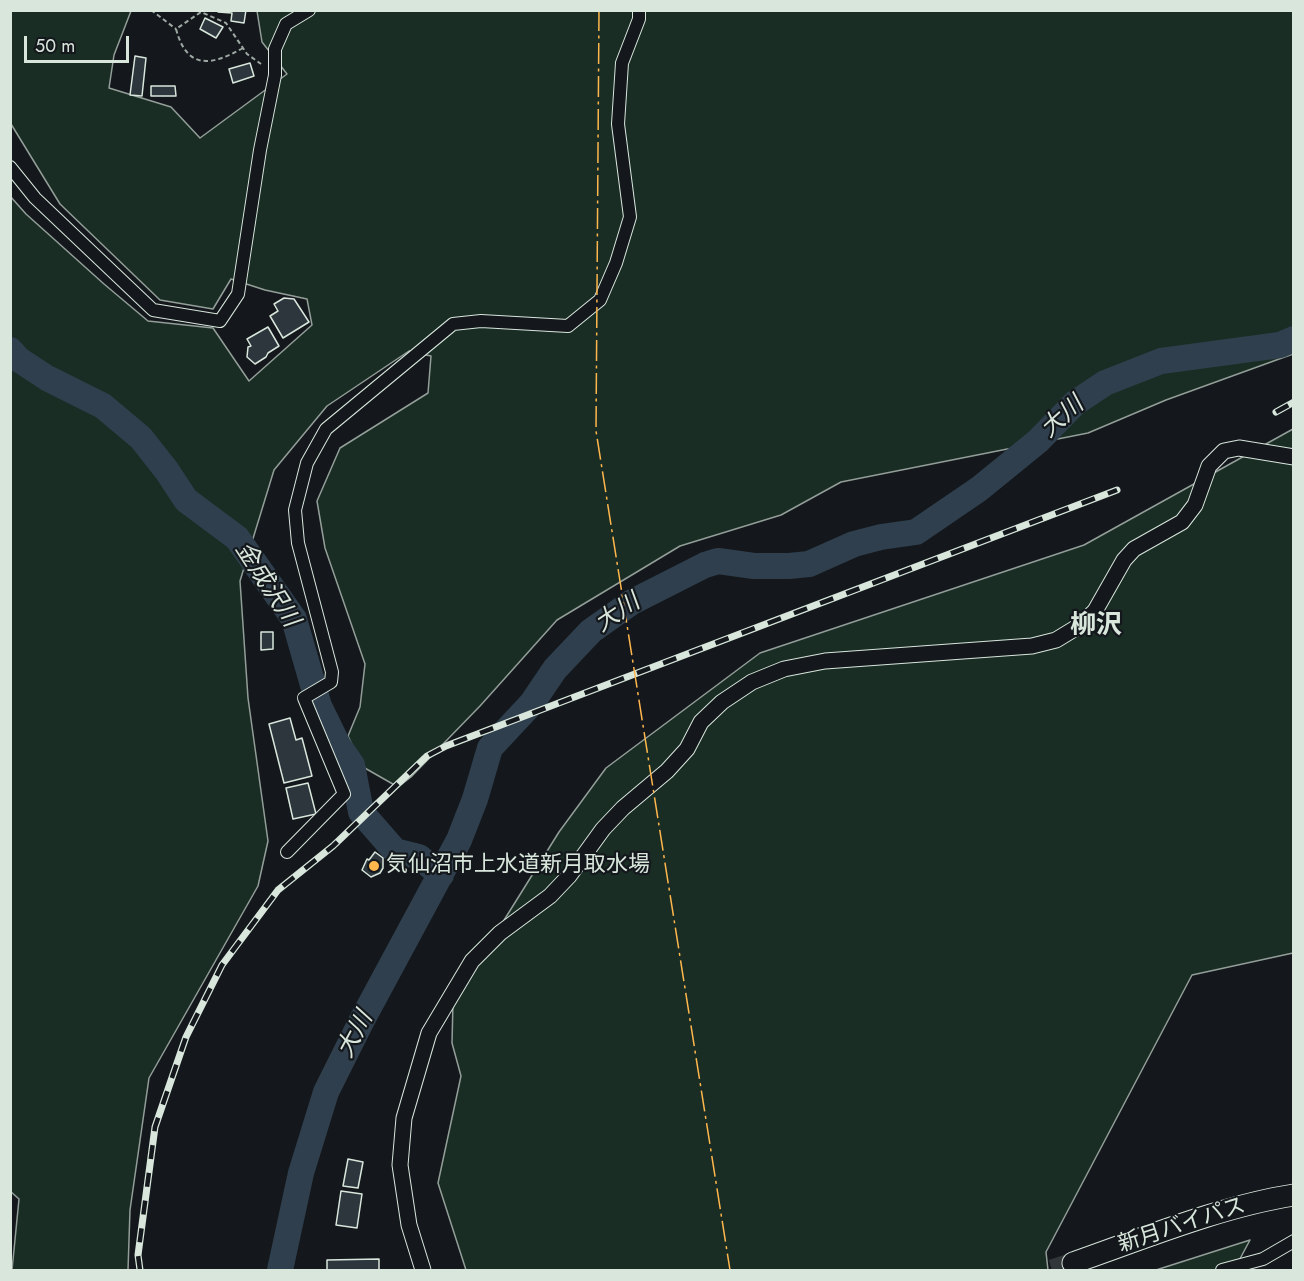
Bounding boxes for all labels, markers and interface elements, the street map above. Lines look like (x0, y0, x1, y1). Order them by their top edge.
scale bar (27, 24, 132, 62)
text: 50 m (35, 33, 75, 59)
water label: 大川 (1036, 391, 1090, 445)
water label: 金成沢川 (228, 537, 304, 633)
water label: 大川 (590, 589, 646, 639)
district label: 柳沢 (1070, 611, 1122, 643)
place label: 気仙沼市上水道新月取水場 (386, 853, 650, 879)
marker: 気仙沼市上水道新月取水場 (367, 859, 381, 873)
water label: 大川 (332, 1007, 380, 1063)
street label: 新月バイパス (1115, 1193, 1249, 1259)

